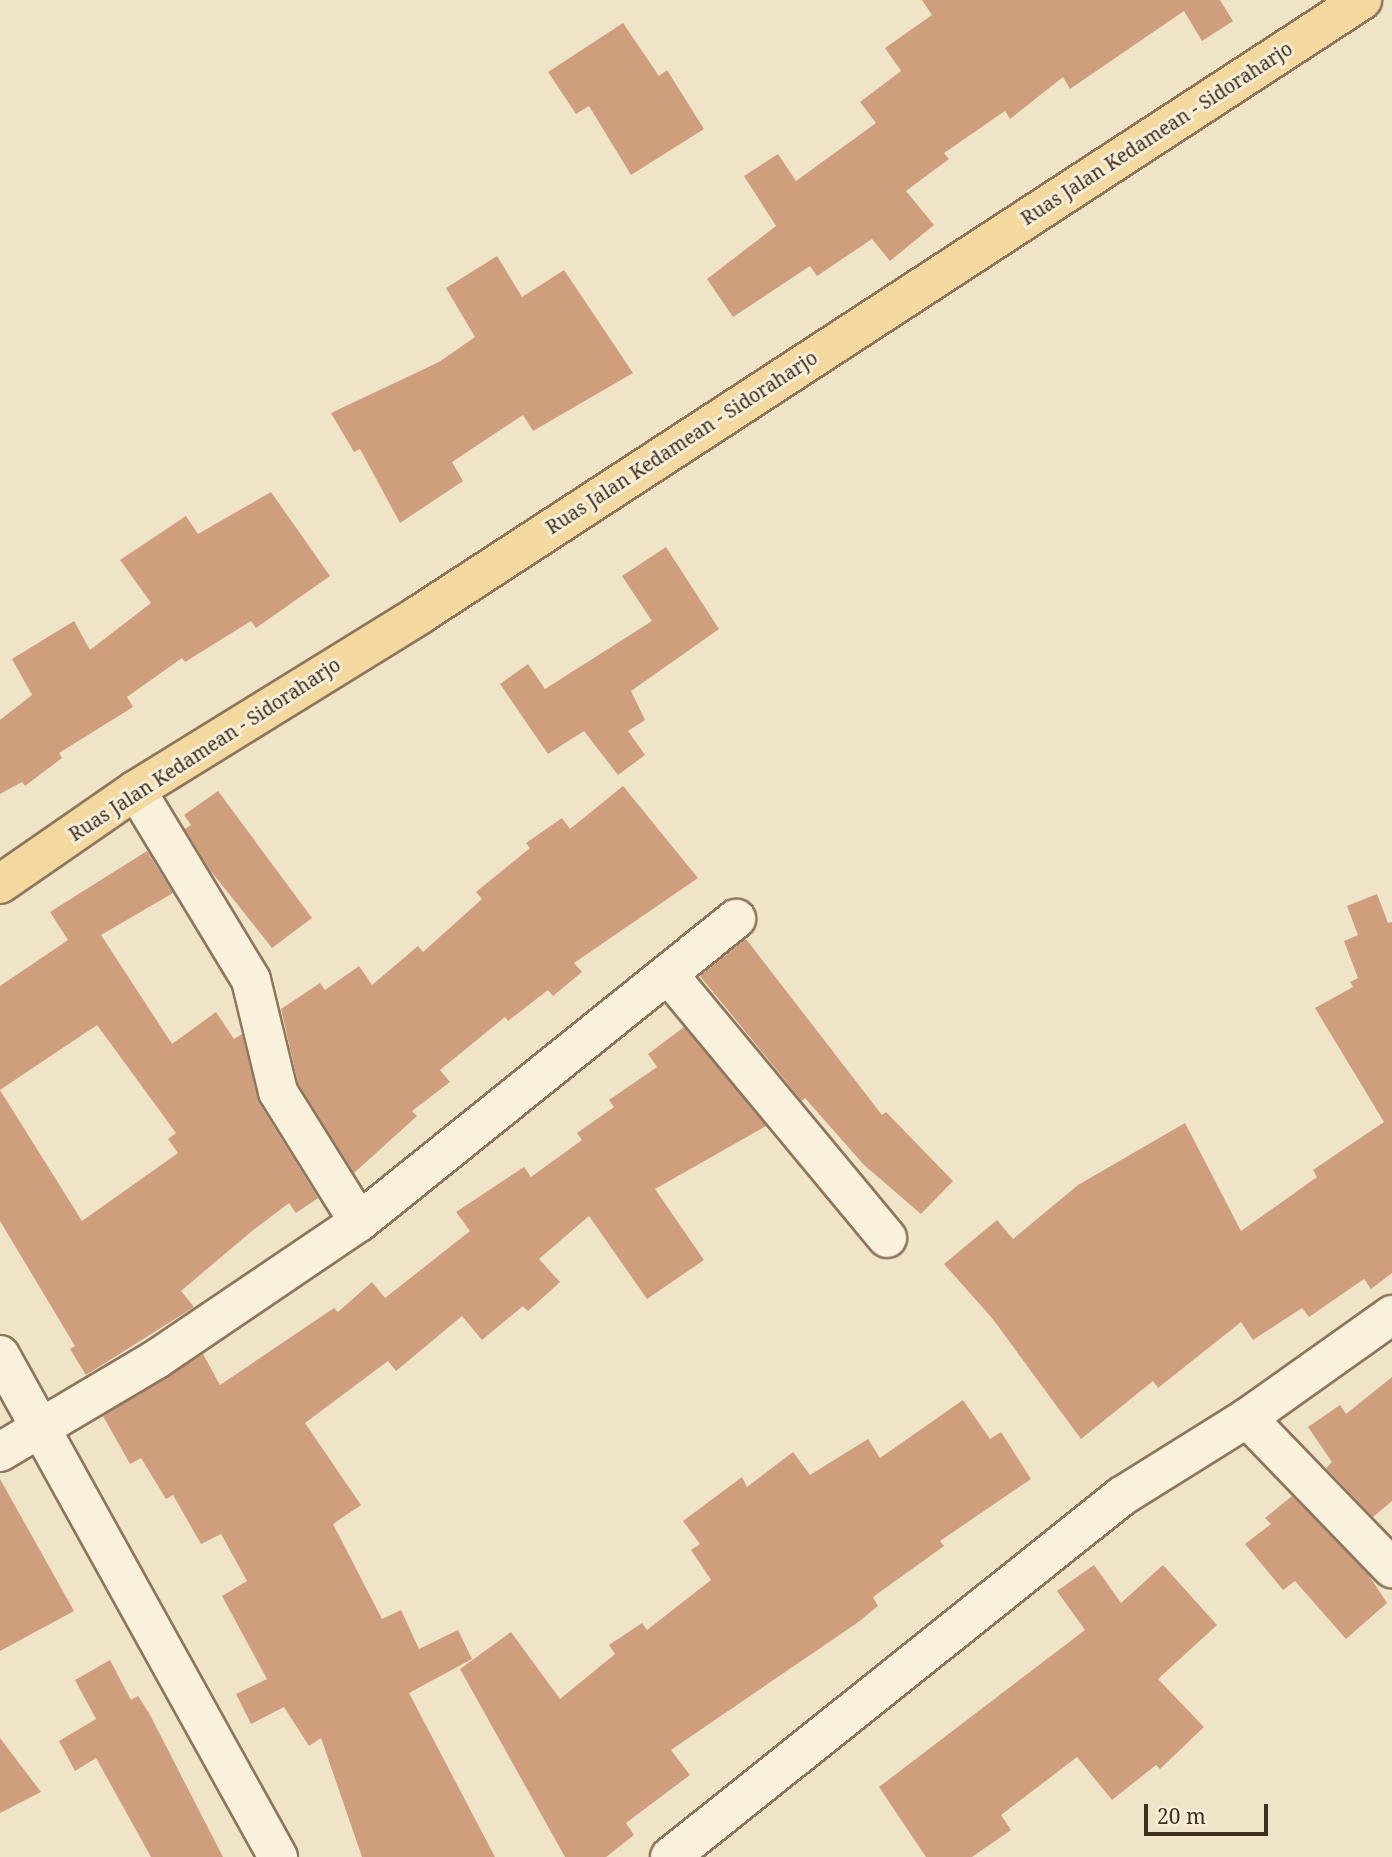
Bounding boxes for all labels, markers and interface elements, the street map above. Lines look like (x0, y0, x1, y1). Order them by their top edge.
street label: Ruas Jalan Kedamean - Sidoraharjo (1017, 38, 1297, 230)
street label: Ruas Jalan Kedamean - Sidoraharjo (542, 347, 822, 539)
street label: Ruas Jalan Kedamean - Sidoraharjo (65, 654, 345, 846)
scale bar (1147, 1790, 1271, 1834)
text: 20 m (1157, 1802, 1206, 1830)

